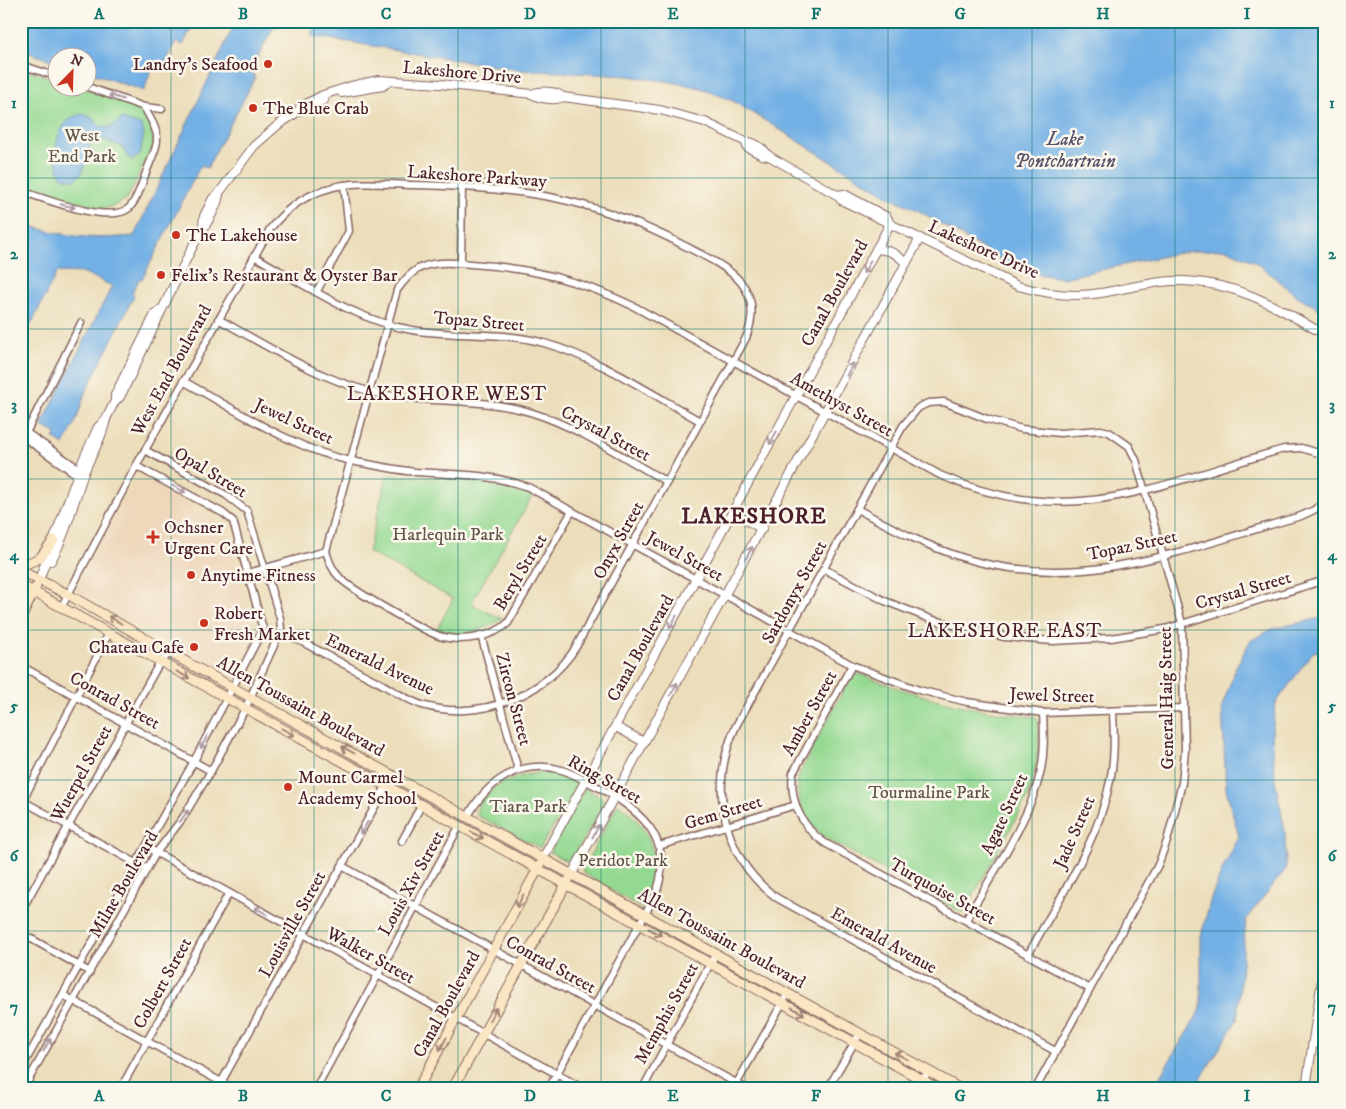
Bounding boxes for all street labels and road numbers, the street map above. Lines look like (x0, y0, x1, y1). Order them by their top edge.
street label: Lakeshore Drive (402, 57, 522, 89)
street label: Lakeshore Parkway (406, 161, 548, 193)
street label: Lakeshore Drive (925, 216, 1042, 284)
street label: Canal Boulevard (796, 236, 873, 351)
street label: West End Boulevard (126, 301, 217, 441)
street label: Topaz Street (432, 307, 526, 337)
street label: Amethyst Street (786, 368, 897, 442)
street label: Jewel Street (249, 393, 337, 450)
street label: Crystal Street (557, 401, 654, 467)
street label: Opal Street (170, 442, 251, 503)
street label: Onyx Street (588, 497, 649, 583)
street label: Jewel Street (640, 526, 727, 587)
street label: Topaz Street (1085, 526, 1179, 566)
street label: Beryl Street (489, 530, 552, 615)
street label: Sardonyx Street (757, 537, 832, 648)
street label: Crystal Street (1193, 567, 1294, 615)
street label: Canal Boulevard (602, 591, 679, 706)
street label: General Haig Street (1155, 626, 1179, 770)
street label: Emerald Avenue (322, 629, 437, 701)
street label: Zircon Street (490, 650, 536, 748)
street label: Allen Toussaint Boulevard (213, 652, 388, 762)
street label: Conrad Street (65, 667, 164, 735)
street label: Amber Street (777, 667, 842, 760)
street label: Jewel Street (1007, 683, 1095, 708)
street label: Wuerpel Street (46, 721, 117, 826)
street label: Ring Street (564, 751, 646, 809)
street label: Agate Street (976, 770, 1033, 859)
street label: Gem Street (682, 791, 765, 835)
street label: Jade Street (1048, 792, 1101, 874)
street label: Milne Boulevard (84, 827, 163, 942)
street label: Louis Xiv Street (374, 827, 450, 940)
street label: Turquoise Street (885, 854, 1000, 930)
street label: Louisville Street (255, 867, 331, 982)
street label: Allen Toussaint Boulevard (634, 884, 809, 994)
street label: Emerald Avenue (827, 903, 941, 979)
street label: Walker Street (322, 922, 419, 989)
street label: Conrad Street (501, 931, 600, 999)
street label: Colbert Street (129, 934, 197, 1033)
street label: Canal Boulevard (408, 947, 485, 1062)
street label: Memphis Street (630, 959, 704, 1068)

